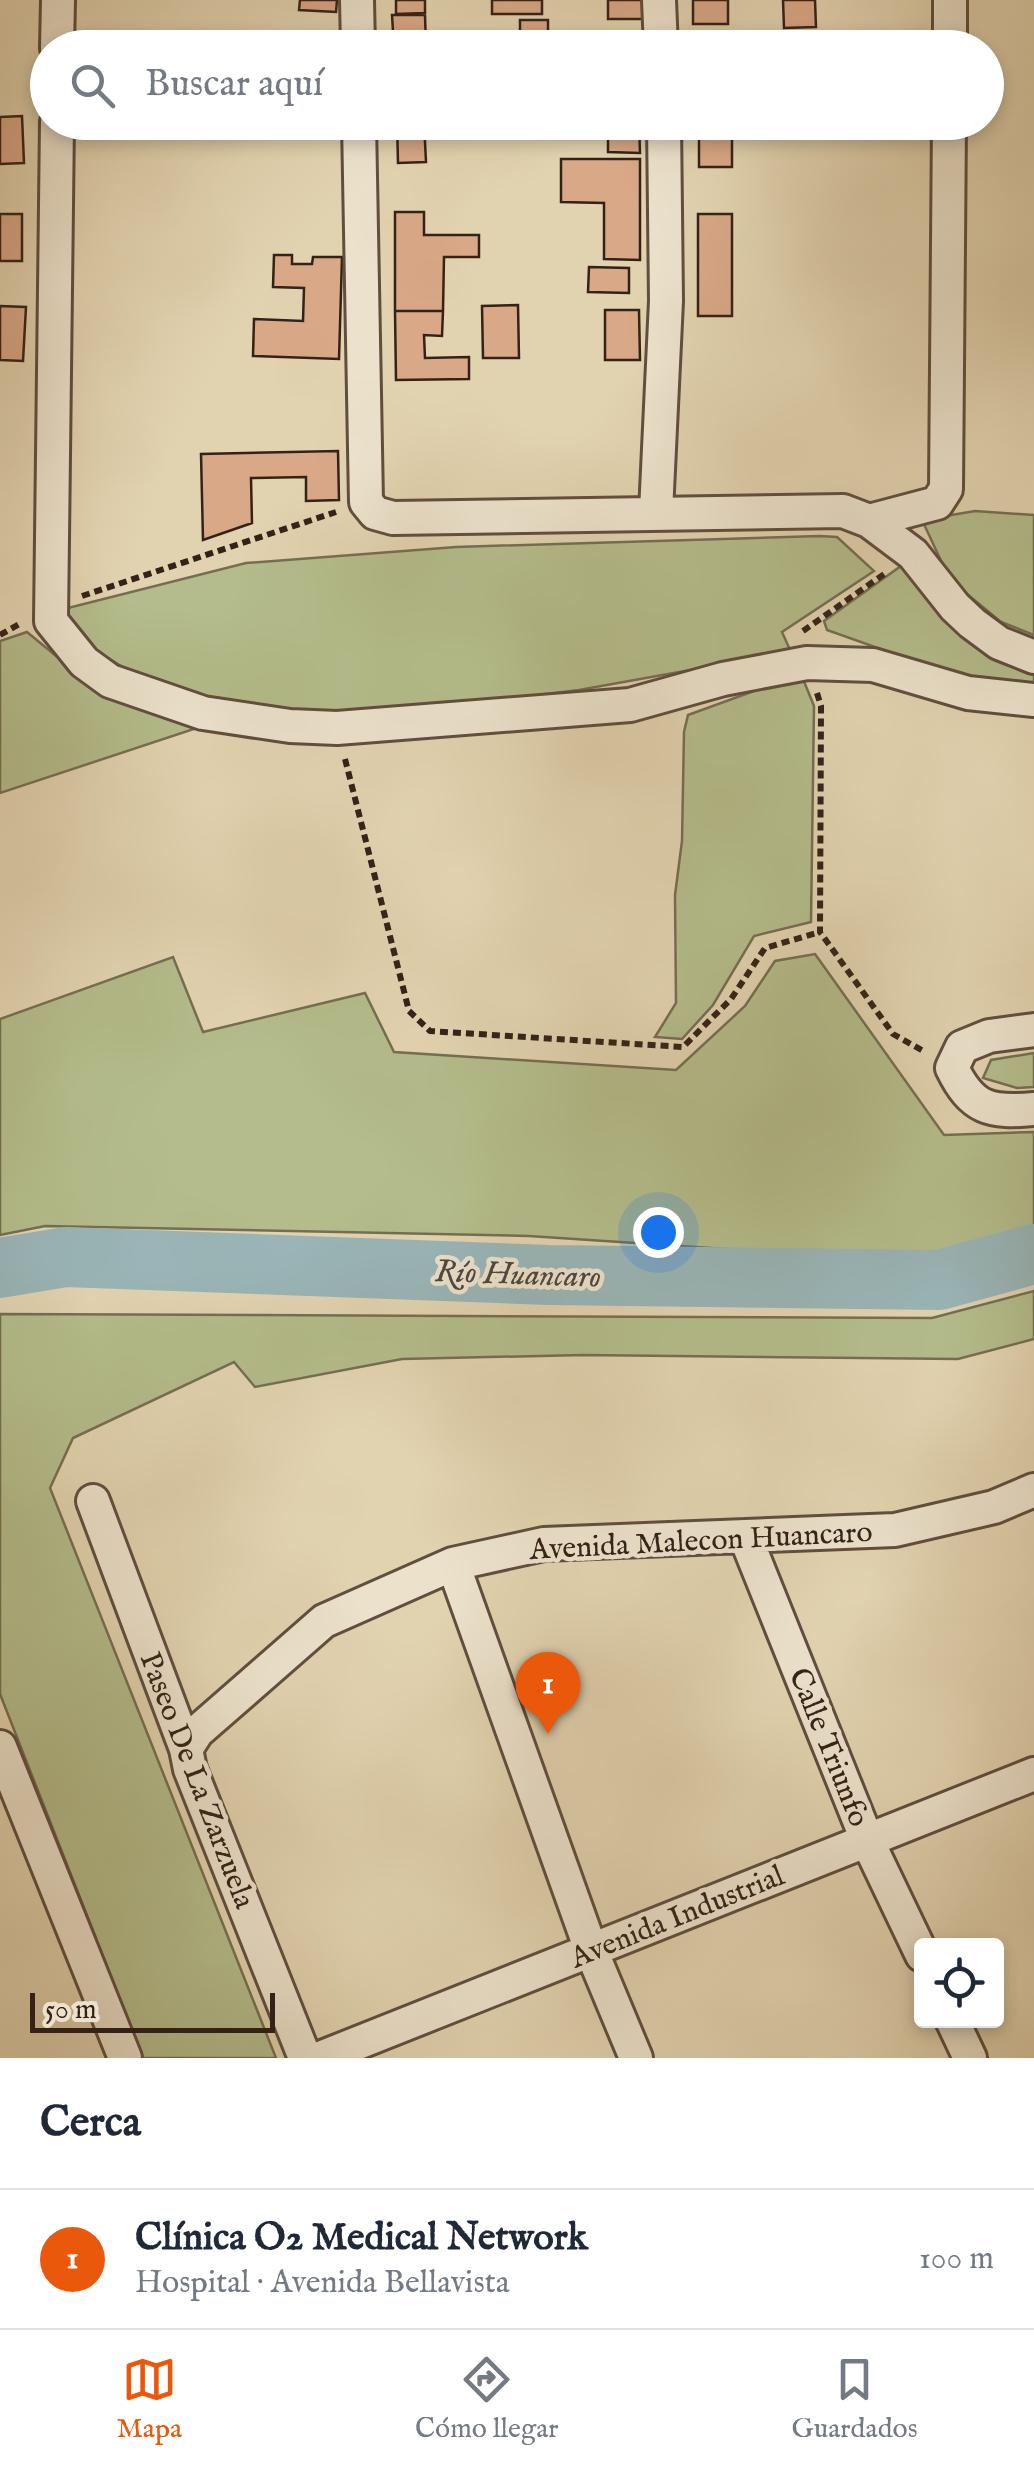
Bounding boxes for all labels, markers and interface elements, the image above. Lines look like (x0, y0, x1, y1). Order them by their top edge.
search box (30, 30, 1004, 140)
icon: search (65, 58, 120, 113)
text: Buscar aquí (145, 61, 323, 109)
your location (633, 1207, 684, 1258)
water label: Río Huancaro (434, 1252, 602, 1299)
street label: Avenida Malecon Huancaro (528, 1514, 874, 1570)
street label: Paseo De La Zarzuela (130, 1647, 263, 1914)
pin: 1 (516, 1652, 580, 1734)
street label: Calle Triunfo (779, 1663, 877, 1833)
street label: Avenida Industrial (564, 1857, 791, 1978)
map controls (914, 1938, 1004, 2028)
button: locate (914, 1938, 1004, 2028)
scale bar (30, 1988, 275, 2032)
text: 50 m (45, 1993, 97, 2028)
text: Cerca (40, 2097, 141, 2150)
text: Clínica O2 Medical Network (135, 2215, 588, 2263)
text: 1 (67, 2239, 78, 2280)
text: 100 m (919, 2239, 994, 2280)
text: Hospital · Avenida Bellavista (135, 2263, 509, 2304)
tab: Mapa (116, 2352, 182, 2447)
tab: Cómo llegar (415, 2352, 559, 2447)
tab: Guardados (791, 2352, 918, 2447)

